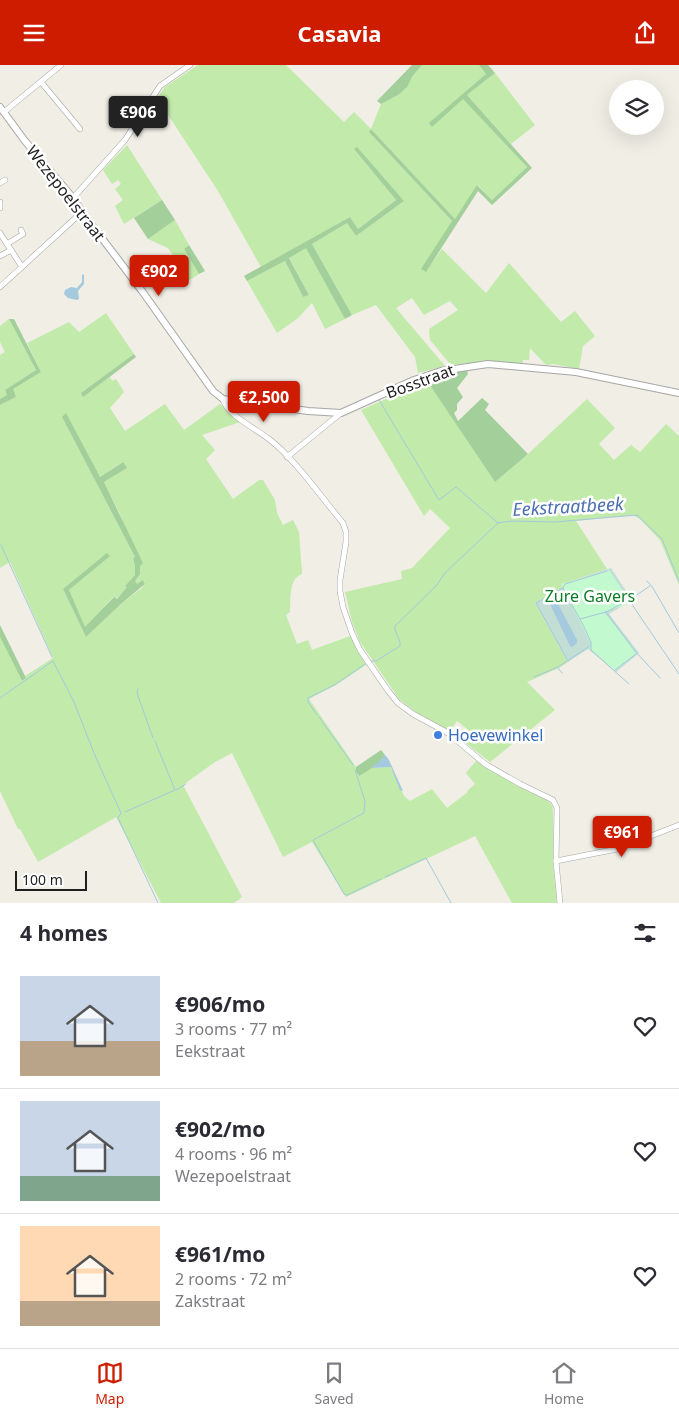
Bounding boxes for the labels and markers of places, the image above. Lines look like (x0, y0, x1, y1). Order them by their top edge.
pin: €906 (108, 95, 168, 138)
pin: €902 (129, 255, 189, 297)
pin: €2,500 (223, 381, 305, 423)
place label: Hoevewinkel (448, 724, 543, 746)
marker: Hoevewinkel (432, 729, 444, 741)
pin: €961 (592, 815, 652, 858)

